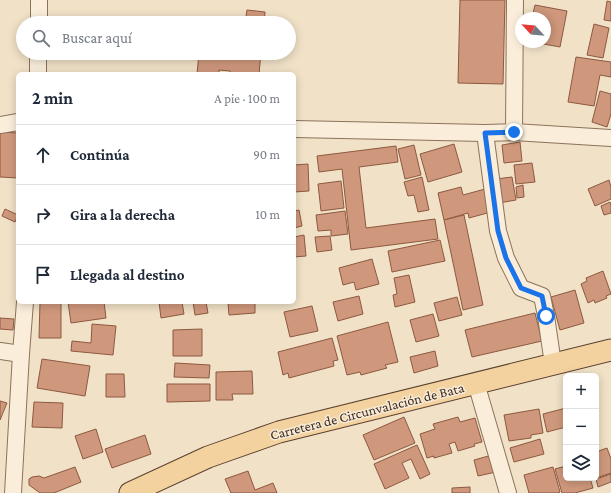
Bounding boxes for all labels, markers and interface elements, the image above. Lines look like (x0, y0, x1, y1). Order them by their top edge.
north arrow (515, 12, 551, 48)
search box (16, 16, 296, 60)
icon: search (30, 27, 52, 49)
text: Buscar aquí (62, 30, 132, 46)
text: 2 min (32, 89, 73, 108)
text: A pie · 100 m (214, 91, 280, 106)
route end (505, 123, 523, 141)
icon: ahead (32, 144, 54, 166)
text: Continúa (70, 147, 130, 163)
text: 90 m (253, 147, 280, 162)
icon: right (32, 204, 54, 226)
text: Gira a la derecha (70, 207, 175, 223)
text: 10 m (255, 207, 280, 222)
icon: arrive (32, 264, 54, 286)
text: Llegada al destino (70, 267, 185, 283)
route start (537, 307, 555, 325)
map controls (563, 373, 599, 481)
button: + (563, 373, 599, 409)
street label: Carretera de Circunvalación de Bata (268, 379, 466, 443)
button: − (563, 409, 599, 445)
button: layers (563, 445, 599, 481)

